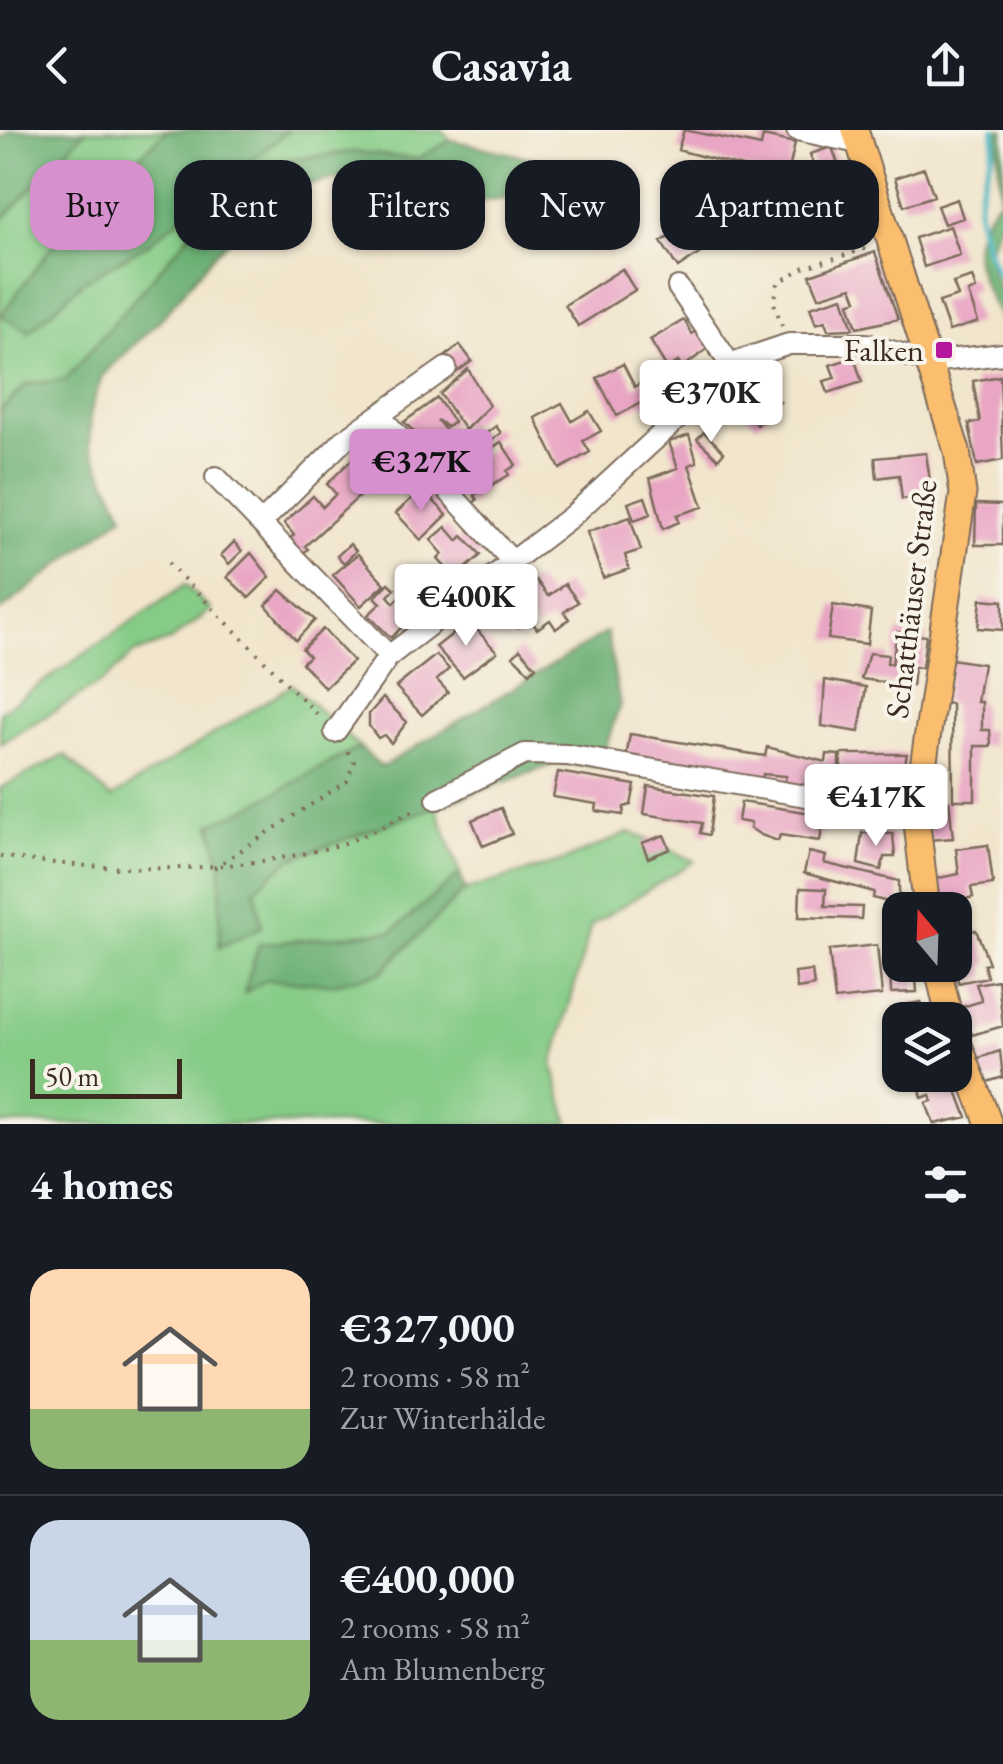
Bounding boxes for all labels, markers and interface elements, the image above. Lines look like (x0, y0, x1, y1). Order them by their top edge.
text: Casavia (431, 36, 572, 94)
icon: back (30, 38, 85, 93)
icon: share (918, 38, 973, 93)
chip: Buy (30, 160, 154, 250)
chip: Rent (174, 160, 312, 250)
chip: Filters (332, 160, 485, 250)
chip: New (505, 160, 640, 250)
chip: Apartment (660, 160, 879, 250)
place label: Falken (844, 329, 924, 371)
marker: Falken (933, 339, 955, 361)
pin: €370K (641, 360, 781, 445)
text: €370K (662, 371, 760, 413)
pin: €327K (351, 429, 491, 514)
text: €327K (372, 440, 470, 482)
street label: Schatthäuser Straße (876, 477, 946, 721)
pin: €400K (396, 564, 536, 649)
text: €400K (417, 575, 515, 617)
pin: €417K (806, 764, 946, 849)
text: €417K (827, 775, 925, 817)
north arrow (882, 892, 972, 982)
map controls (882, 892, 972, 1092)
button: layers (882, 1002, 972, 1092)
scale bar (30, 1054, 182, 1098)
text: 50 m (45, 1058, 99, 1094)
text: 4 homes (30, 1157, 173, 1212)
icon: filters (918, 1157, 973, 1212)
text: €327,000 (340, 1300, 515, 1355)
icon: home (110, 1309, 230, 1429)
text: 2 rooms · 58 m² (340, 1355, 530, 1397)
text: Zur Winterhälde (340, 1397, 545, 1439)
text: €400,000 (340, 1551, 515, 1606)
icon: home (110, 1560, 230, 1680)
text: 2 rooms · 58 m² (340, 1606, 530, 1648)
text: Am Blumenberg (340, 1648, 545, 1690)

